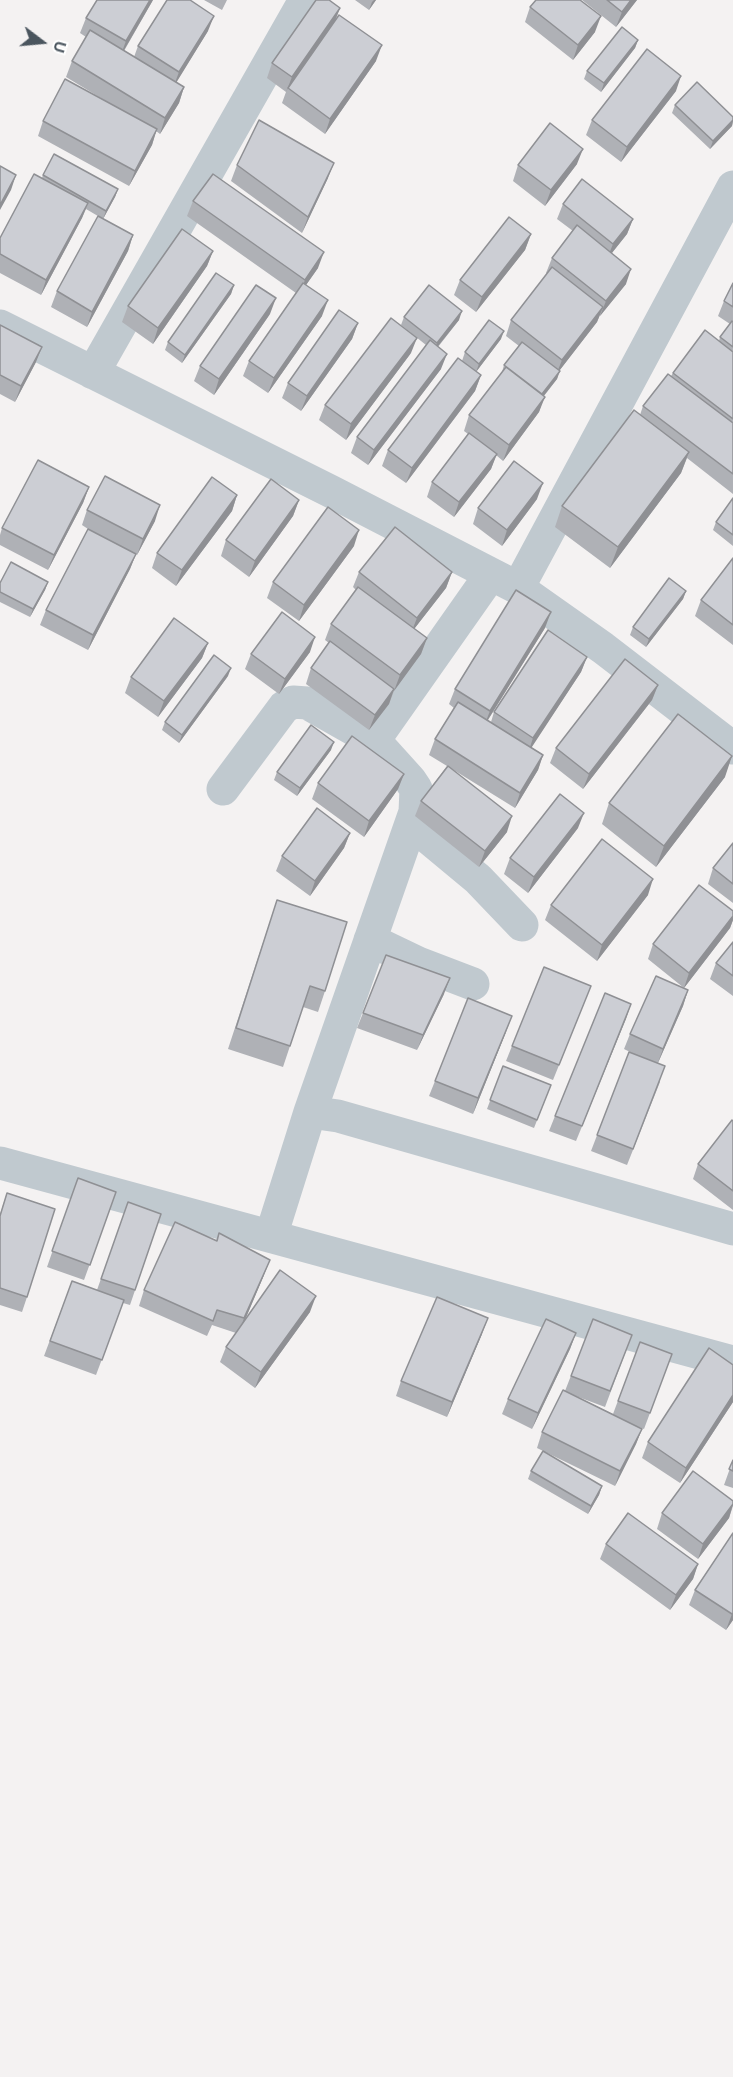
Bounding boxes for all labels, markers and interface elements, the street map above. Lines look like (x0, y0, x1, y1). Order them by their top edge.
north arrow (12, 12, 72, 72)
text: U (49, 39, 70, 55)

